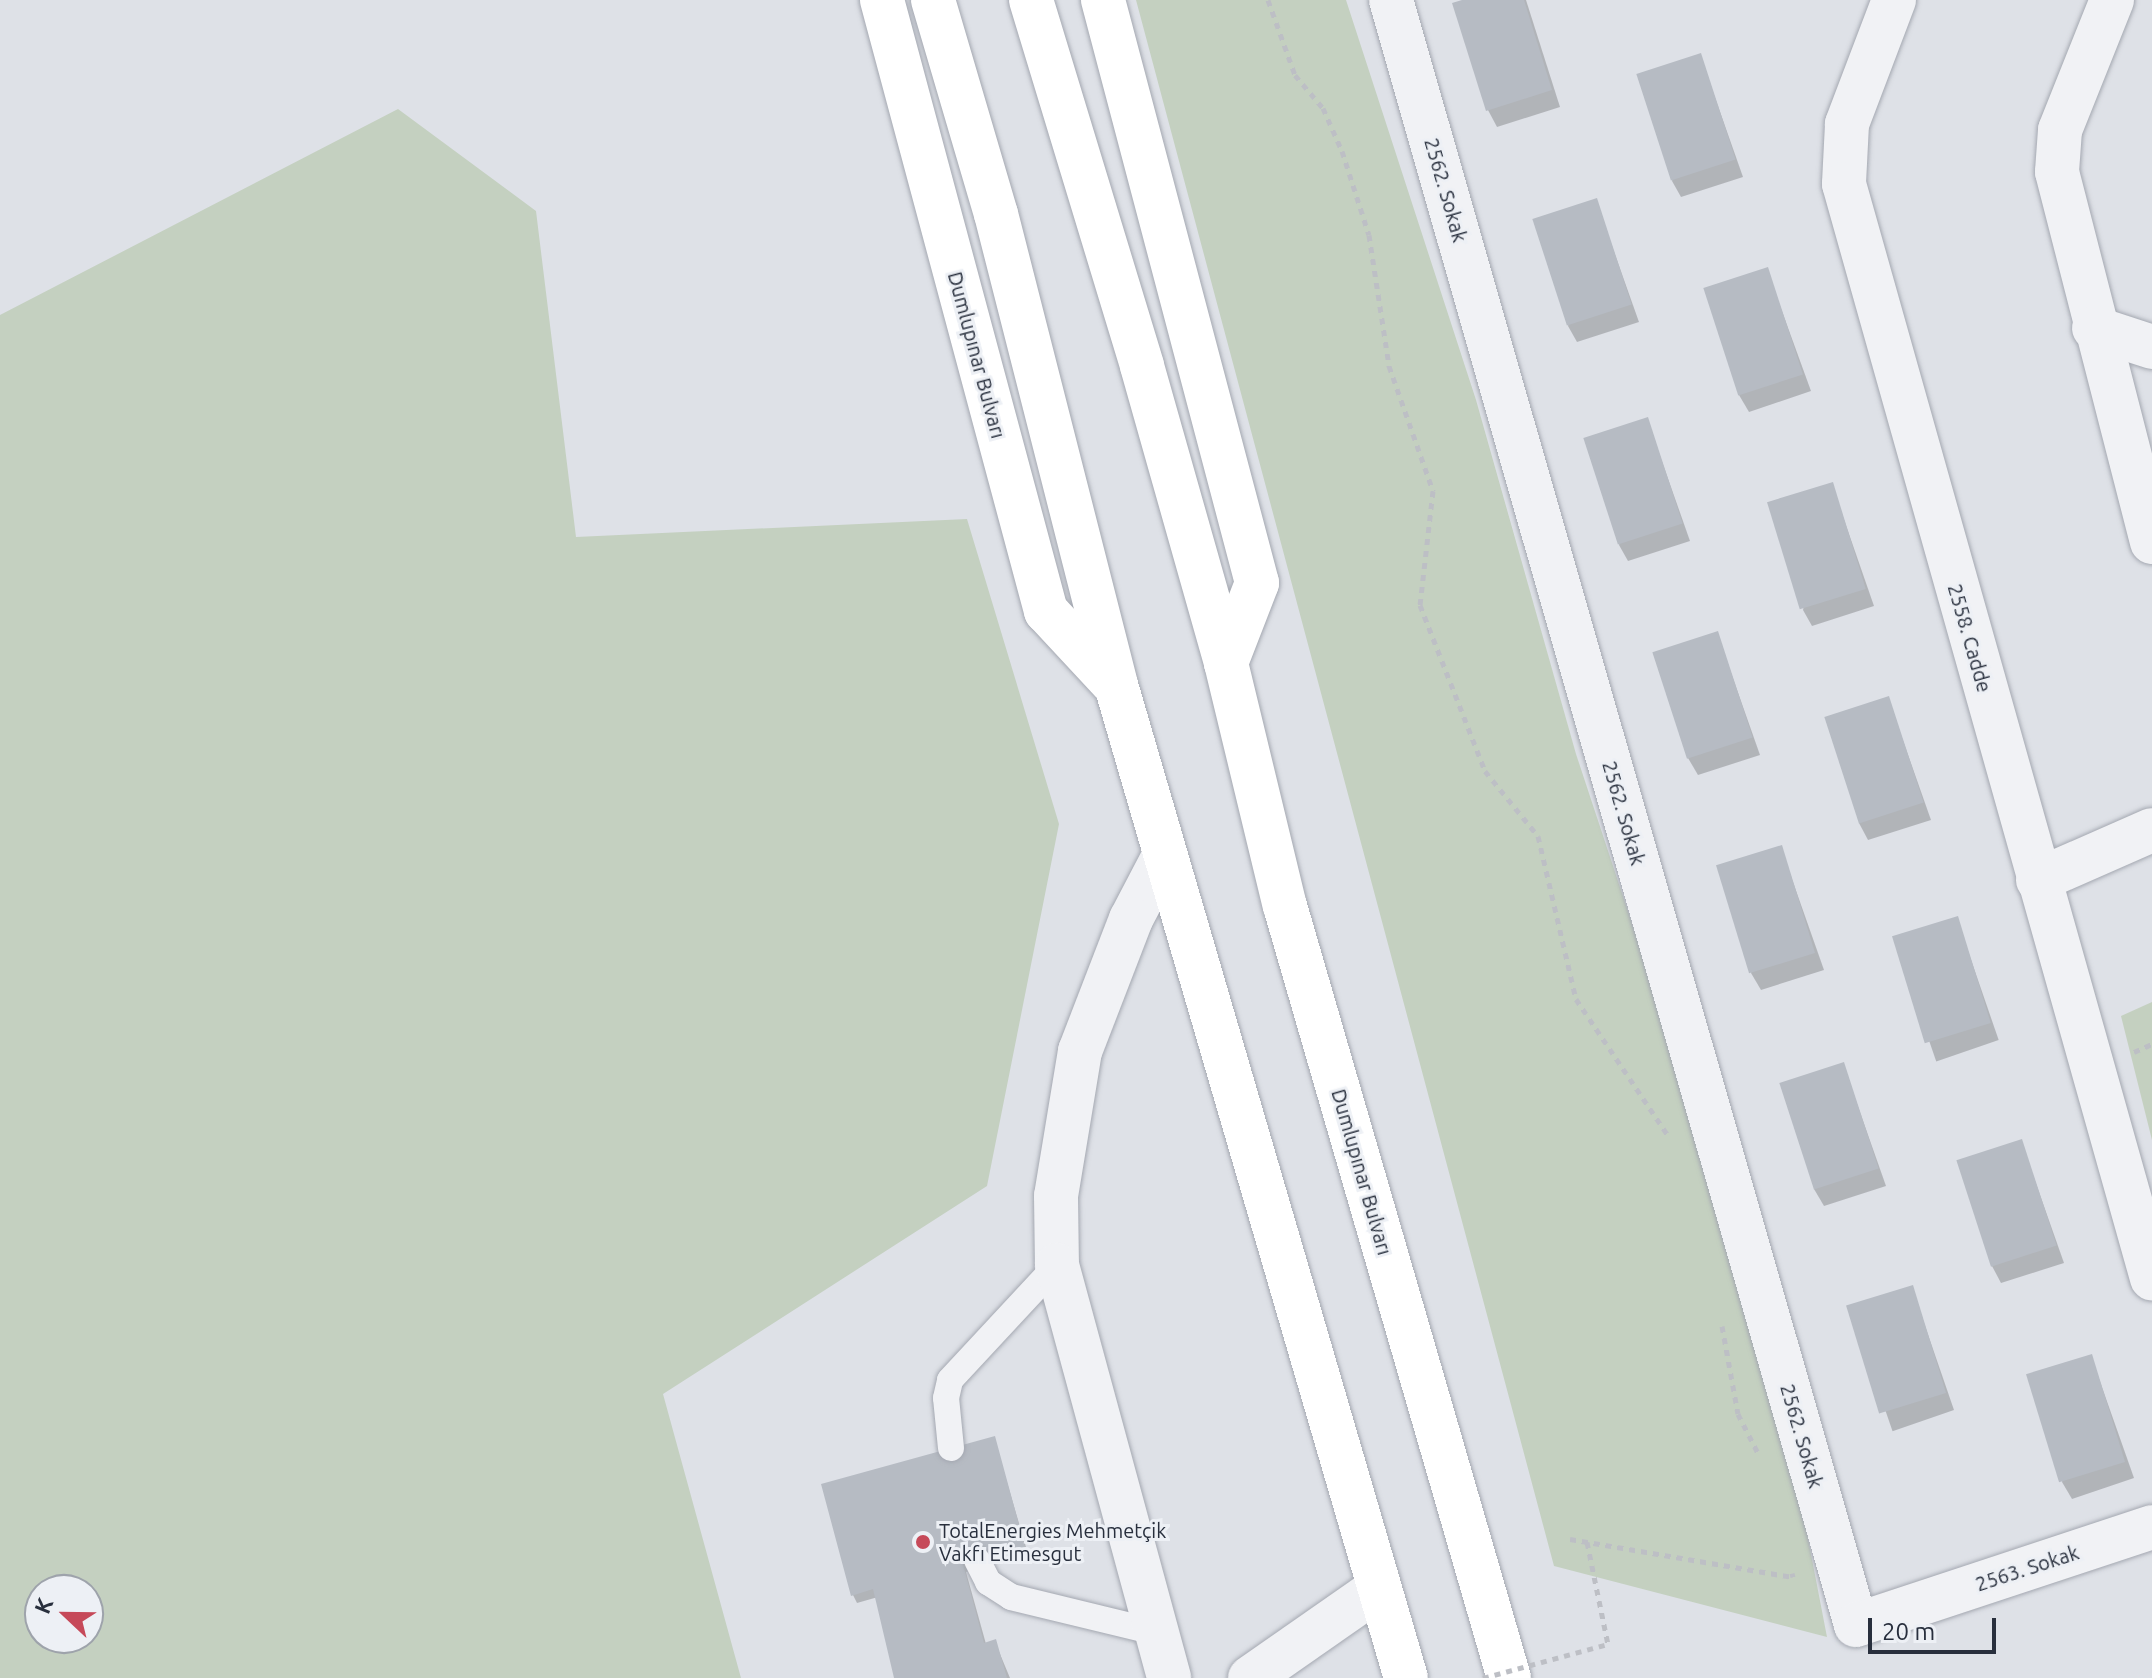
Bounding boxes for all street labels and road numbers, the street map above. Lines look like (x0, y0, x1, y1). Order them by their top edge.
street label: 2562. Sokak (1420, 135, 1472, 245)
street label: Dumlupınar Bulvarı (943, 269, 1011, 441)
street label: 2558. Cadde (1943, 581, 1997, 695)
street label: 2562. Sokak (1598, 758, 1650, 868)
street label: Dumlupınar Bulvarı (1327, 1086, 1397, 1258)
street label: 2562. Sokak (1776, 1381, 1828, 1491)
street label: 2563. Sokak (1972, 1540, 2082, 1596)

